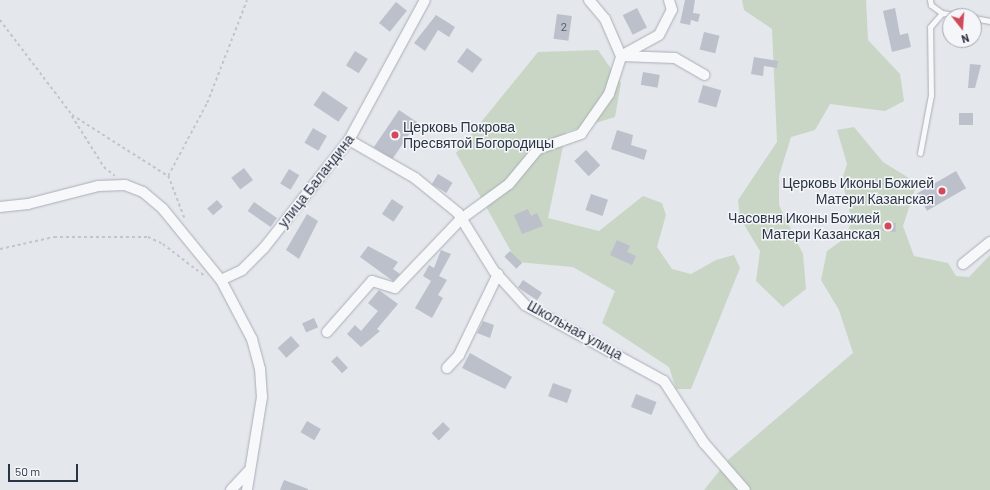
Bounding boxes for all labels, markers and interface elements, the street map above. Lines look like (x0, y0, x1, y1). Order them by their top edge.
north arrow (942, 8, 982, 48)
house number: 2 (561, 20, 567, 34)
text: N (960, 32, 971, 46)
place label: Церковь Покрова Пресвятой Богородицы (403, 119, 554, 152)
marker: Церковь Покрова Пресвятой Богородицы (390, 130, 400, 140)
street label: улица Баландина (274, 131, 358, 231)
place label: Церковь Иконы Божией Матери Казанская (782, 175, 934, 208)
marker: Церковь Иконы Божией Матери Казанская (937, 186, 947, 196)
place label: Часовня Иконы Божией Матери Казанская (728, 210, 880, 242)
marker: Часовня Иконы Божией Матери Казанская (883, 221, 893, 231)
street label: Школьная улица (524, 297, 626, 363)
scale bar (10, 456, 80, 482)
text: 50 m (15, 464, 40, 478)

